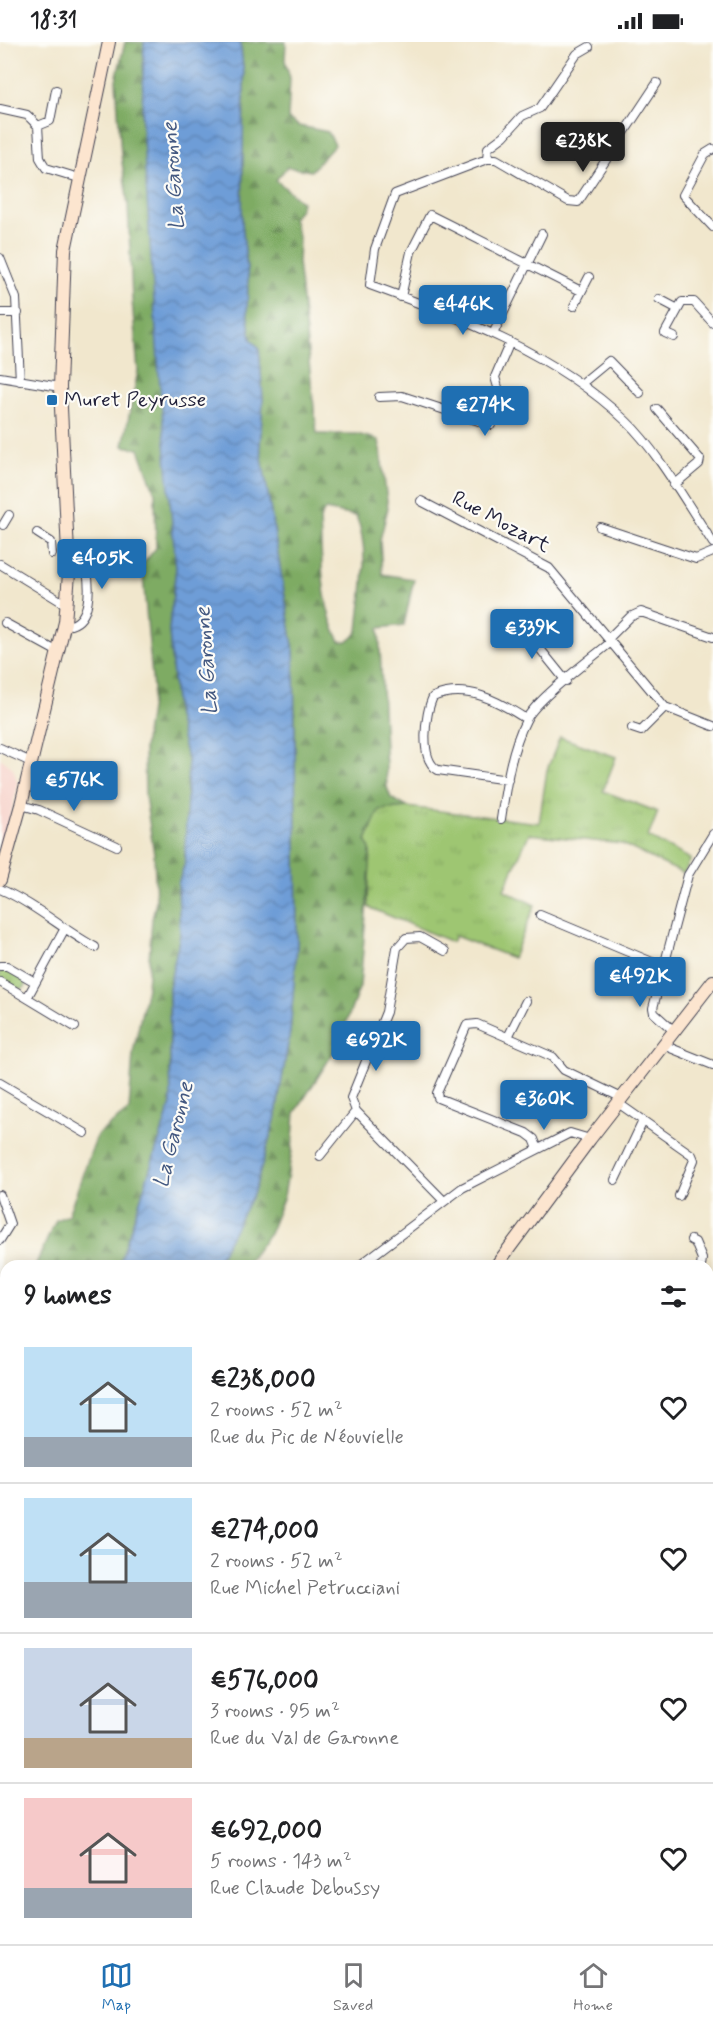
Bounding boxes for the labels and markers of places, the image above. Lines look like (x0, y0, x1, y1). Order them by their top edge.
pin: €238K (541, 122, 625, 173)
pin: €446K (421, 285, 505, 336)
place label: Muret Peyrusse (64, 386, 206, 414)
pin: €274K (443, 386, 527, 437)
marker: Muret Peyrusse (45, 393, 59, 407)
pin: €405K (60, 539, 144, 590)
pin: €339K (490, 609, 574, 660)
pin: €576K (32, 761, 116, 812)
pin: €492K (598, 957, 682, 1008)
pin: €692K (334, 1021, 418, 1072)
pin: €360K (502, 1080, 586, 1131)

